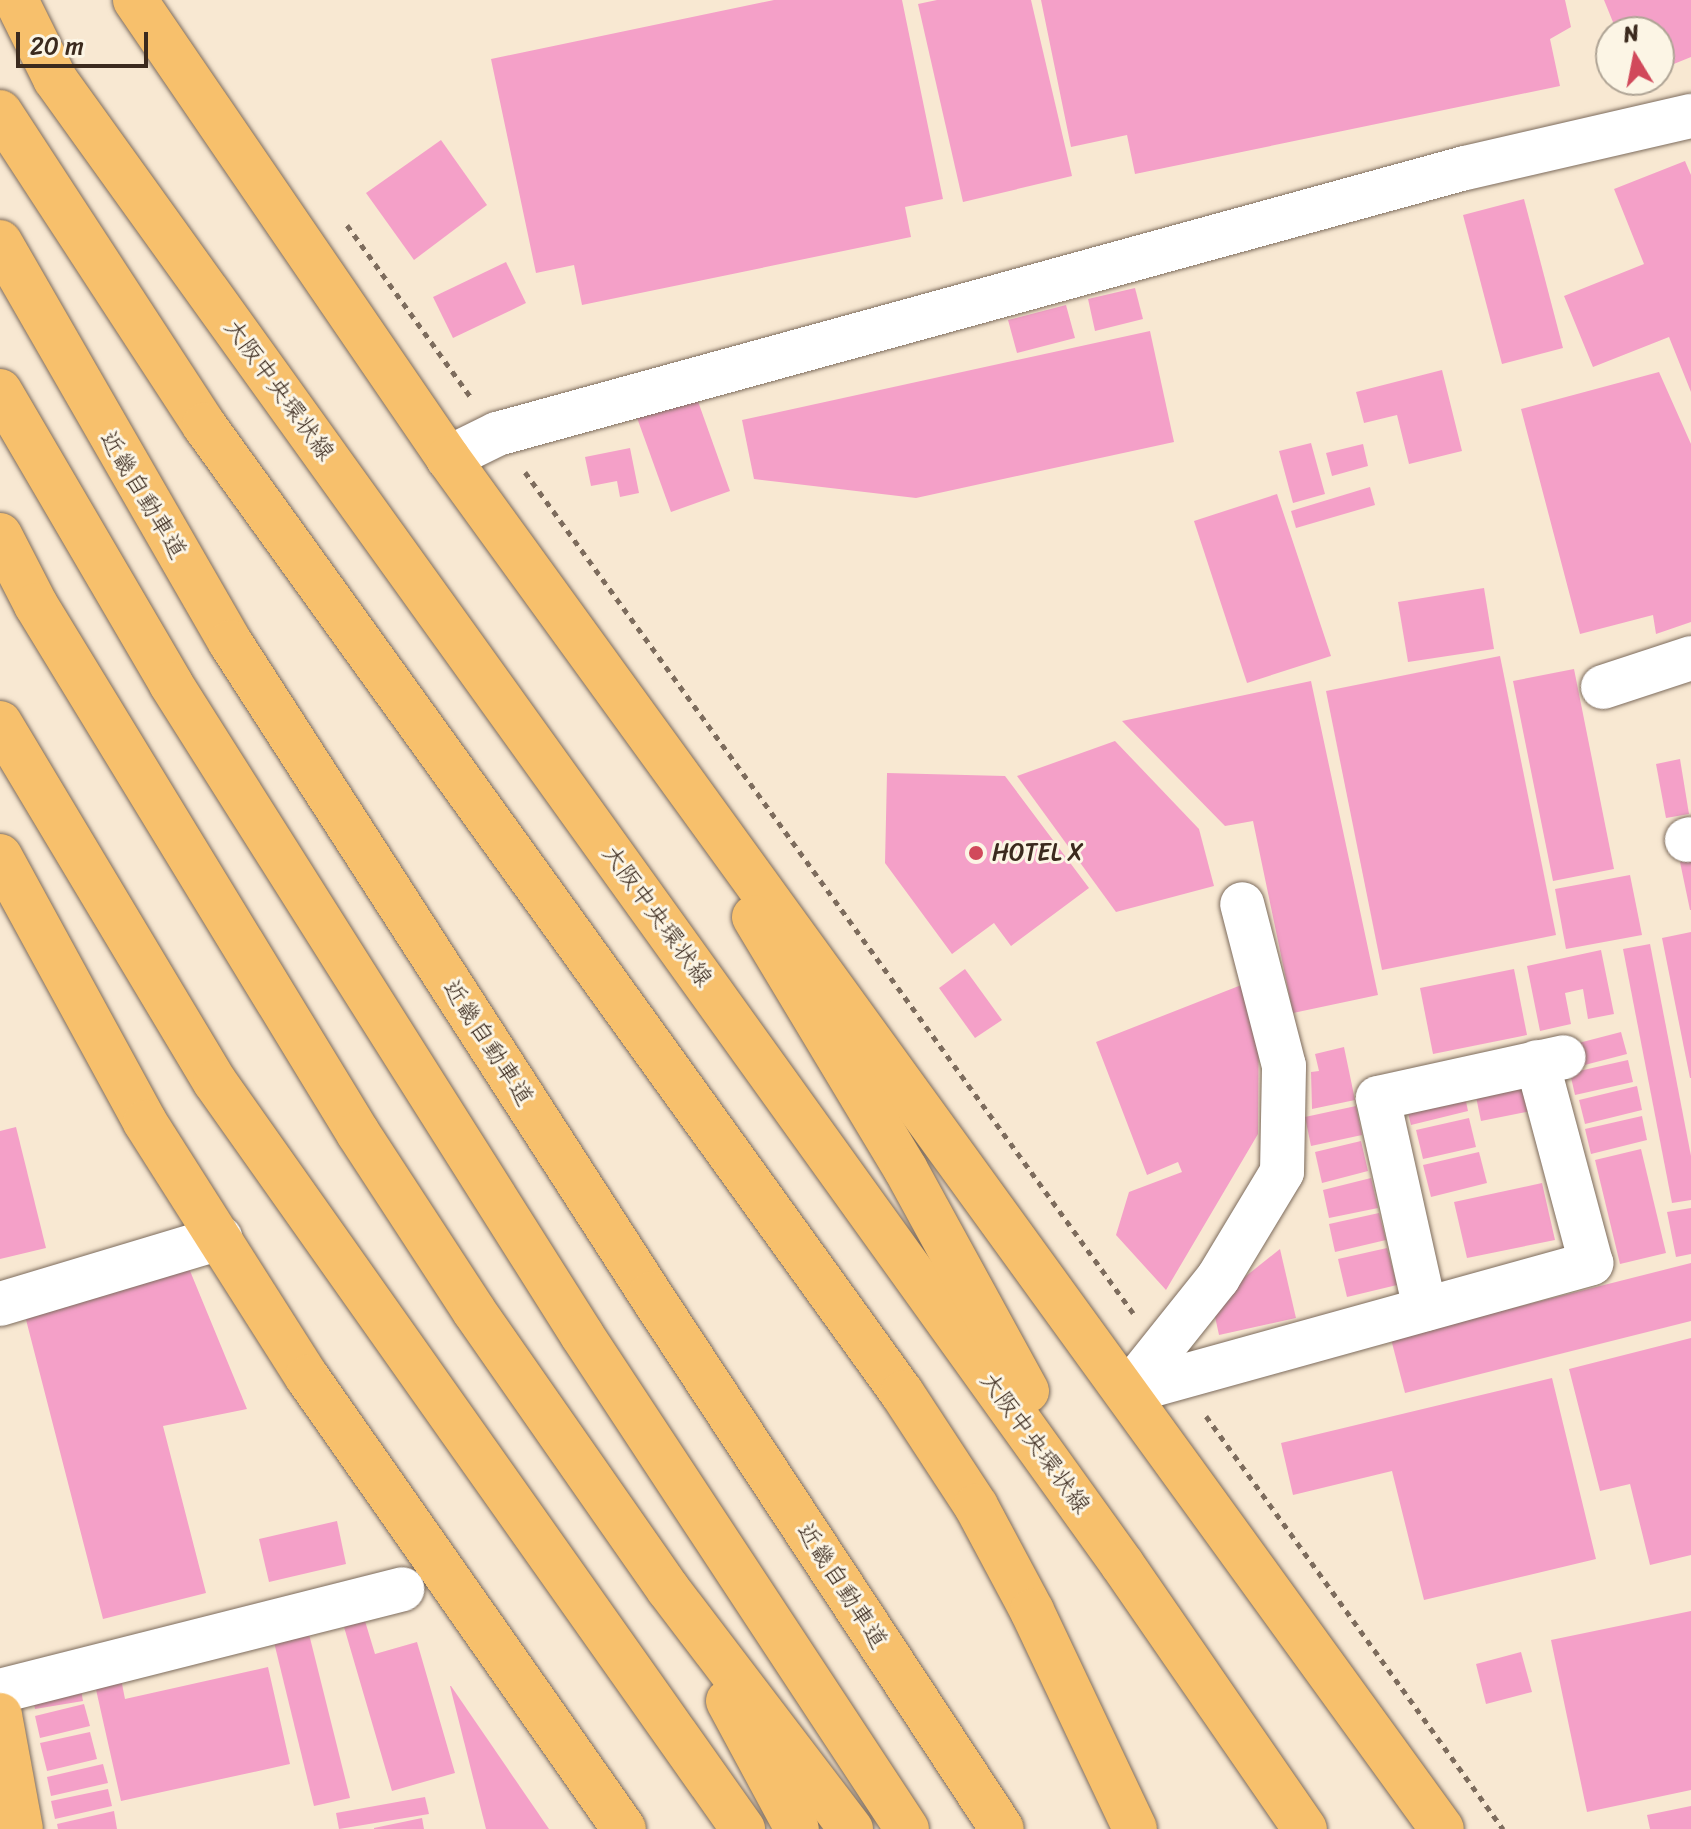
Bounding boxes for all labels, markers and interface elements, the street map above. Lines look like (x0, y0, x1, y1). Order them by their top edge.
text: N (1620, 13, 1642, 54)
scale bar (20, 16, 152, 66)
north arrow (1595, 16, 1675, 96)
text: 20 m (30, 25, 84, 67)
street label: 大阪中央環状線 (218, 314, 340, 466)
street label: 近畿自動車道 (94, 426, 192, 564)
place label: HOTEL X (992, 839, 1084, 867)
street label: 大阪中央環状線 (596, 840, 718, 992)
marker: HOTEL X (967, 844, 985, 862)
street label: 近畿自動車道 (437, 975, 539, 1111)
street label: 大阪中央環状線 (974, 1367, 1096, 1519)
street label: 近畿自動車道 (791, 1518, 893, 1654)

